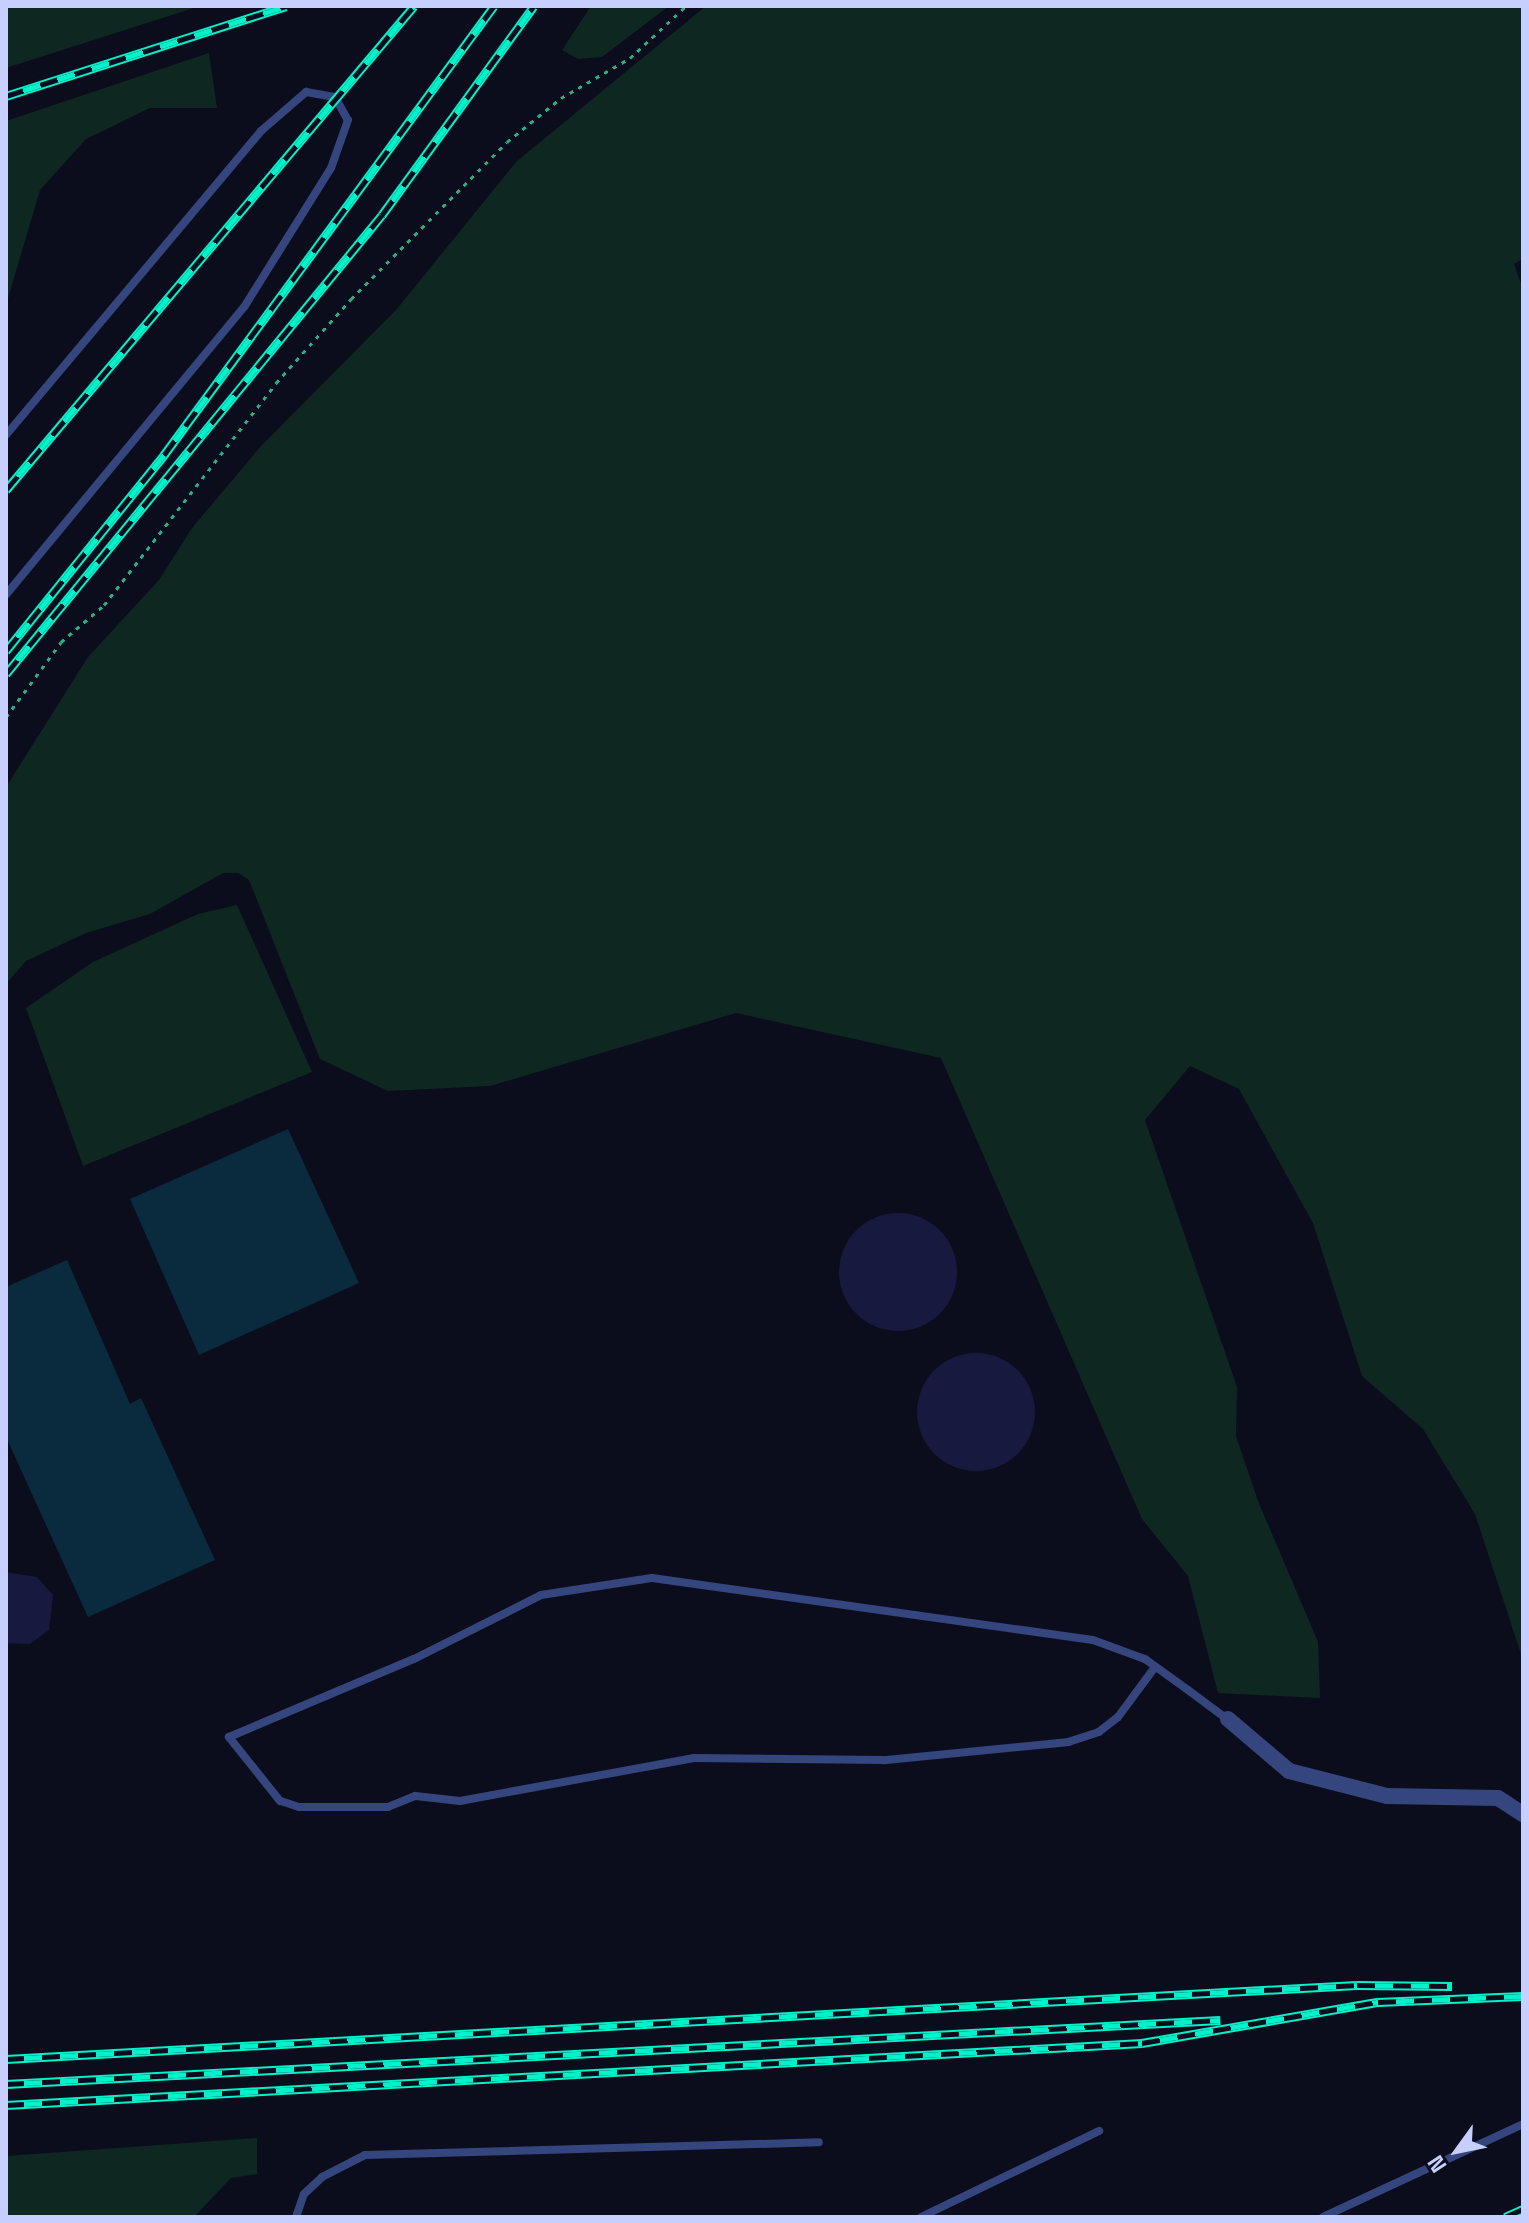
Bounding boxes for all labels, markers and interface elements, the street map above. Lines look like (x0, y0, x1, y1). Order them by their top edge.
north arrow (1417, 2111, 1497, 2191)
text: N (1421, 2150, 1453, 2178)

